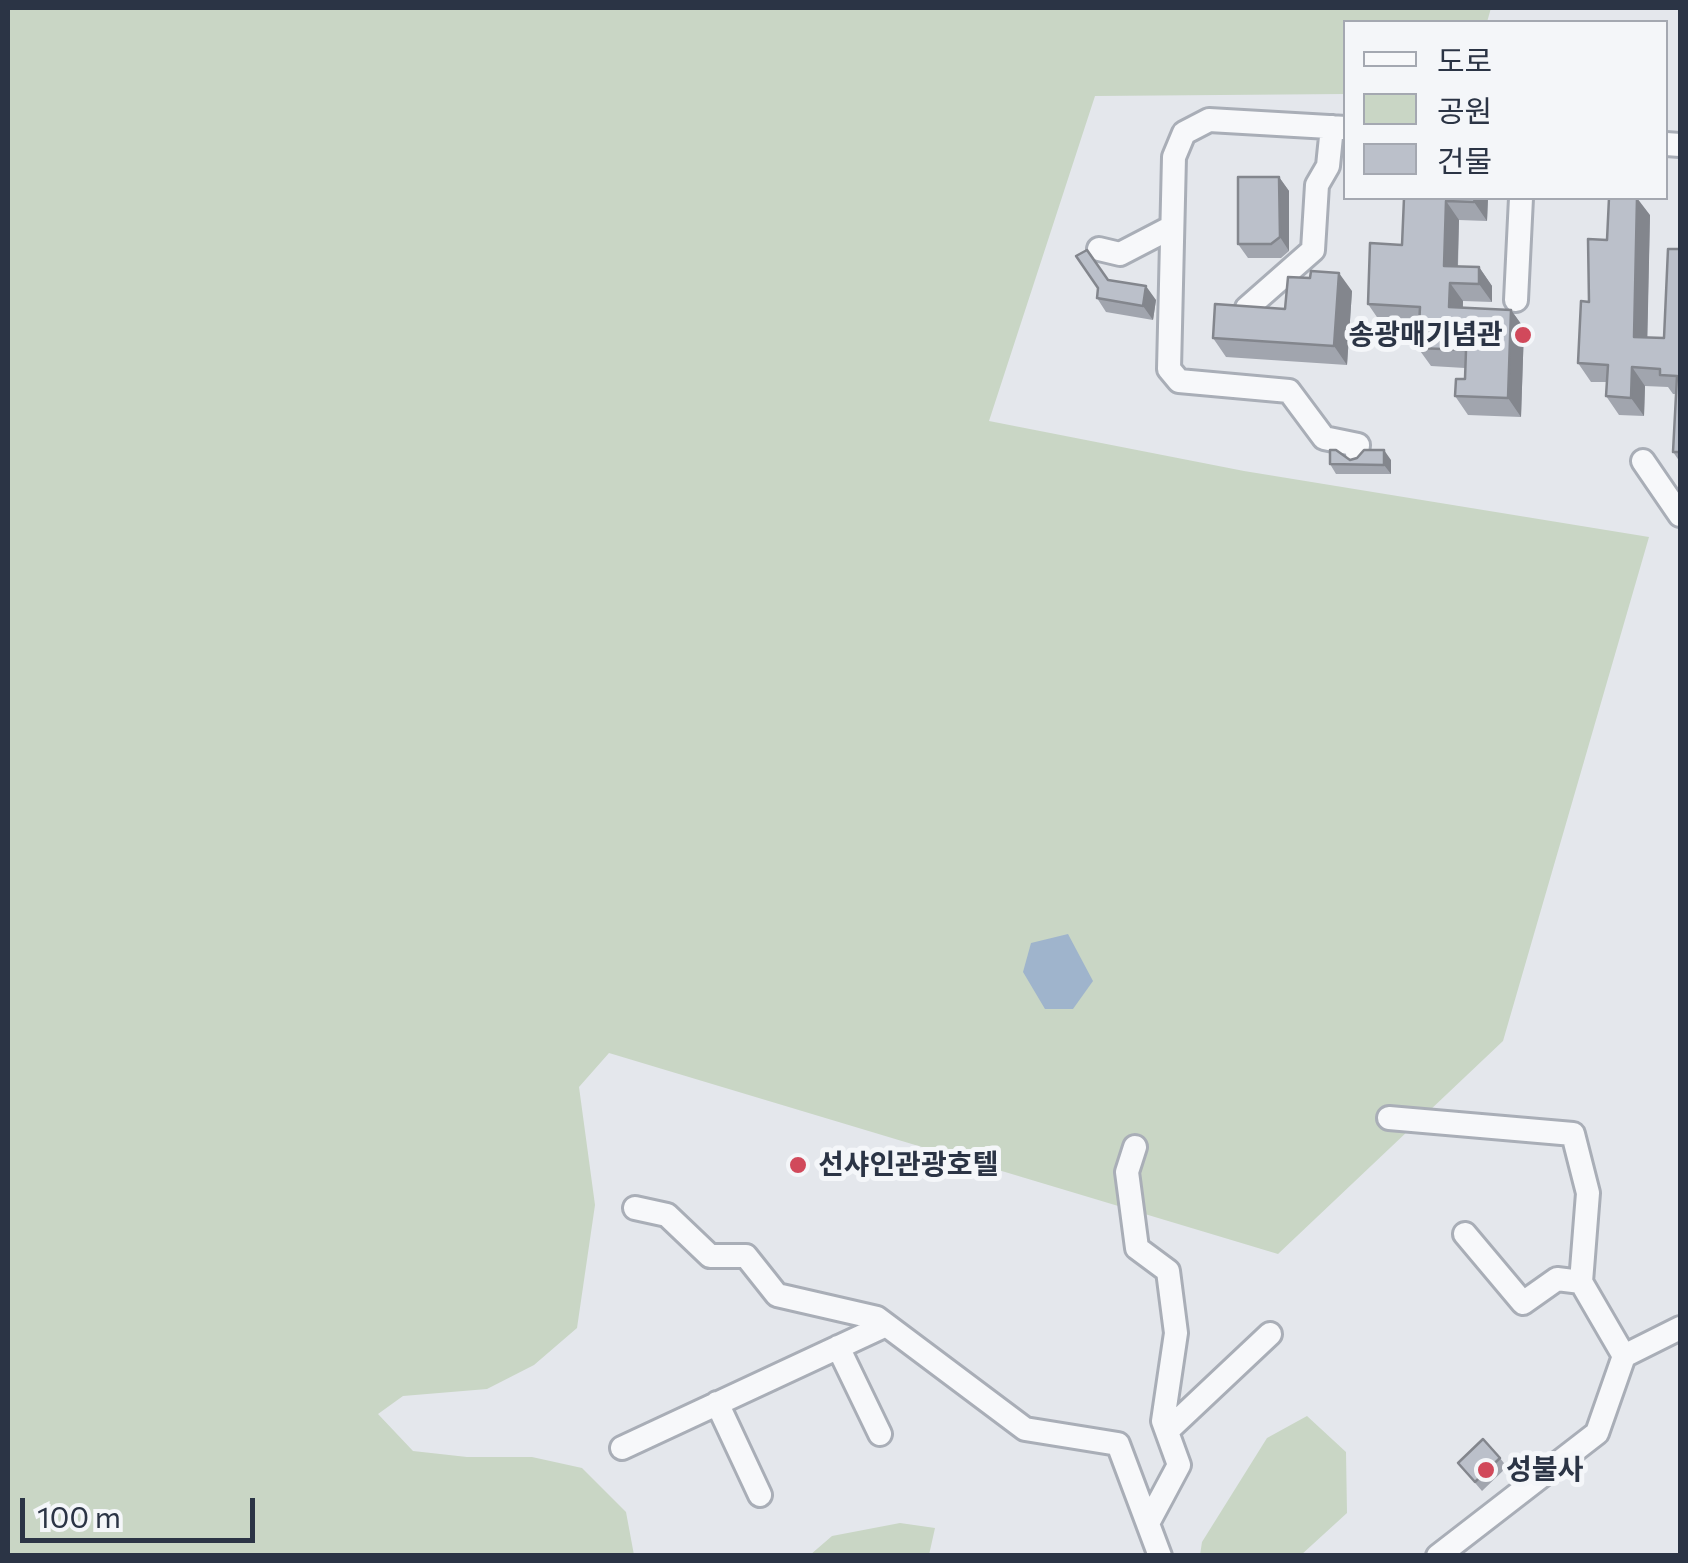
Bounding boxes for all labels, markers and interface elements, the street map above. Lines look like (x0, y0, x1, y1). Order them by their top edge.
legend (1343, 20, 1668, 200)
text: 도로 (1437, 41, 1492, 78)
text: 공원 (1437, 91, 1492, 128)
text: 건물 (1437, 141, 1492, 178)
place label: 송광매기념관 (1348, 318, 1503, 352)
marker: 송광매기념관 (1512, 324, 1534, 346)
place label: 선샤인관광호텔 (818, 1148, 998, 1182)
marker: 선샤인관광호텔 (787, 1154, 809, 1176)
place label: 성불사 (1506, 1453, 1583, 1487)
marker: 성불사 (1475, 1459, 1497, 1481)
scale bar (25, 1478, 260, 1540)
text: 100 m (37, 1497, 121, 1534)

